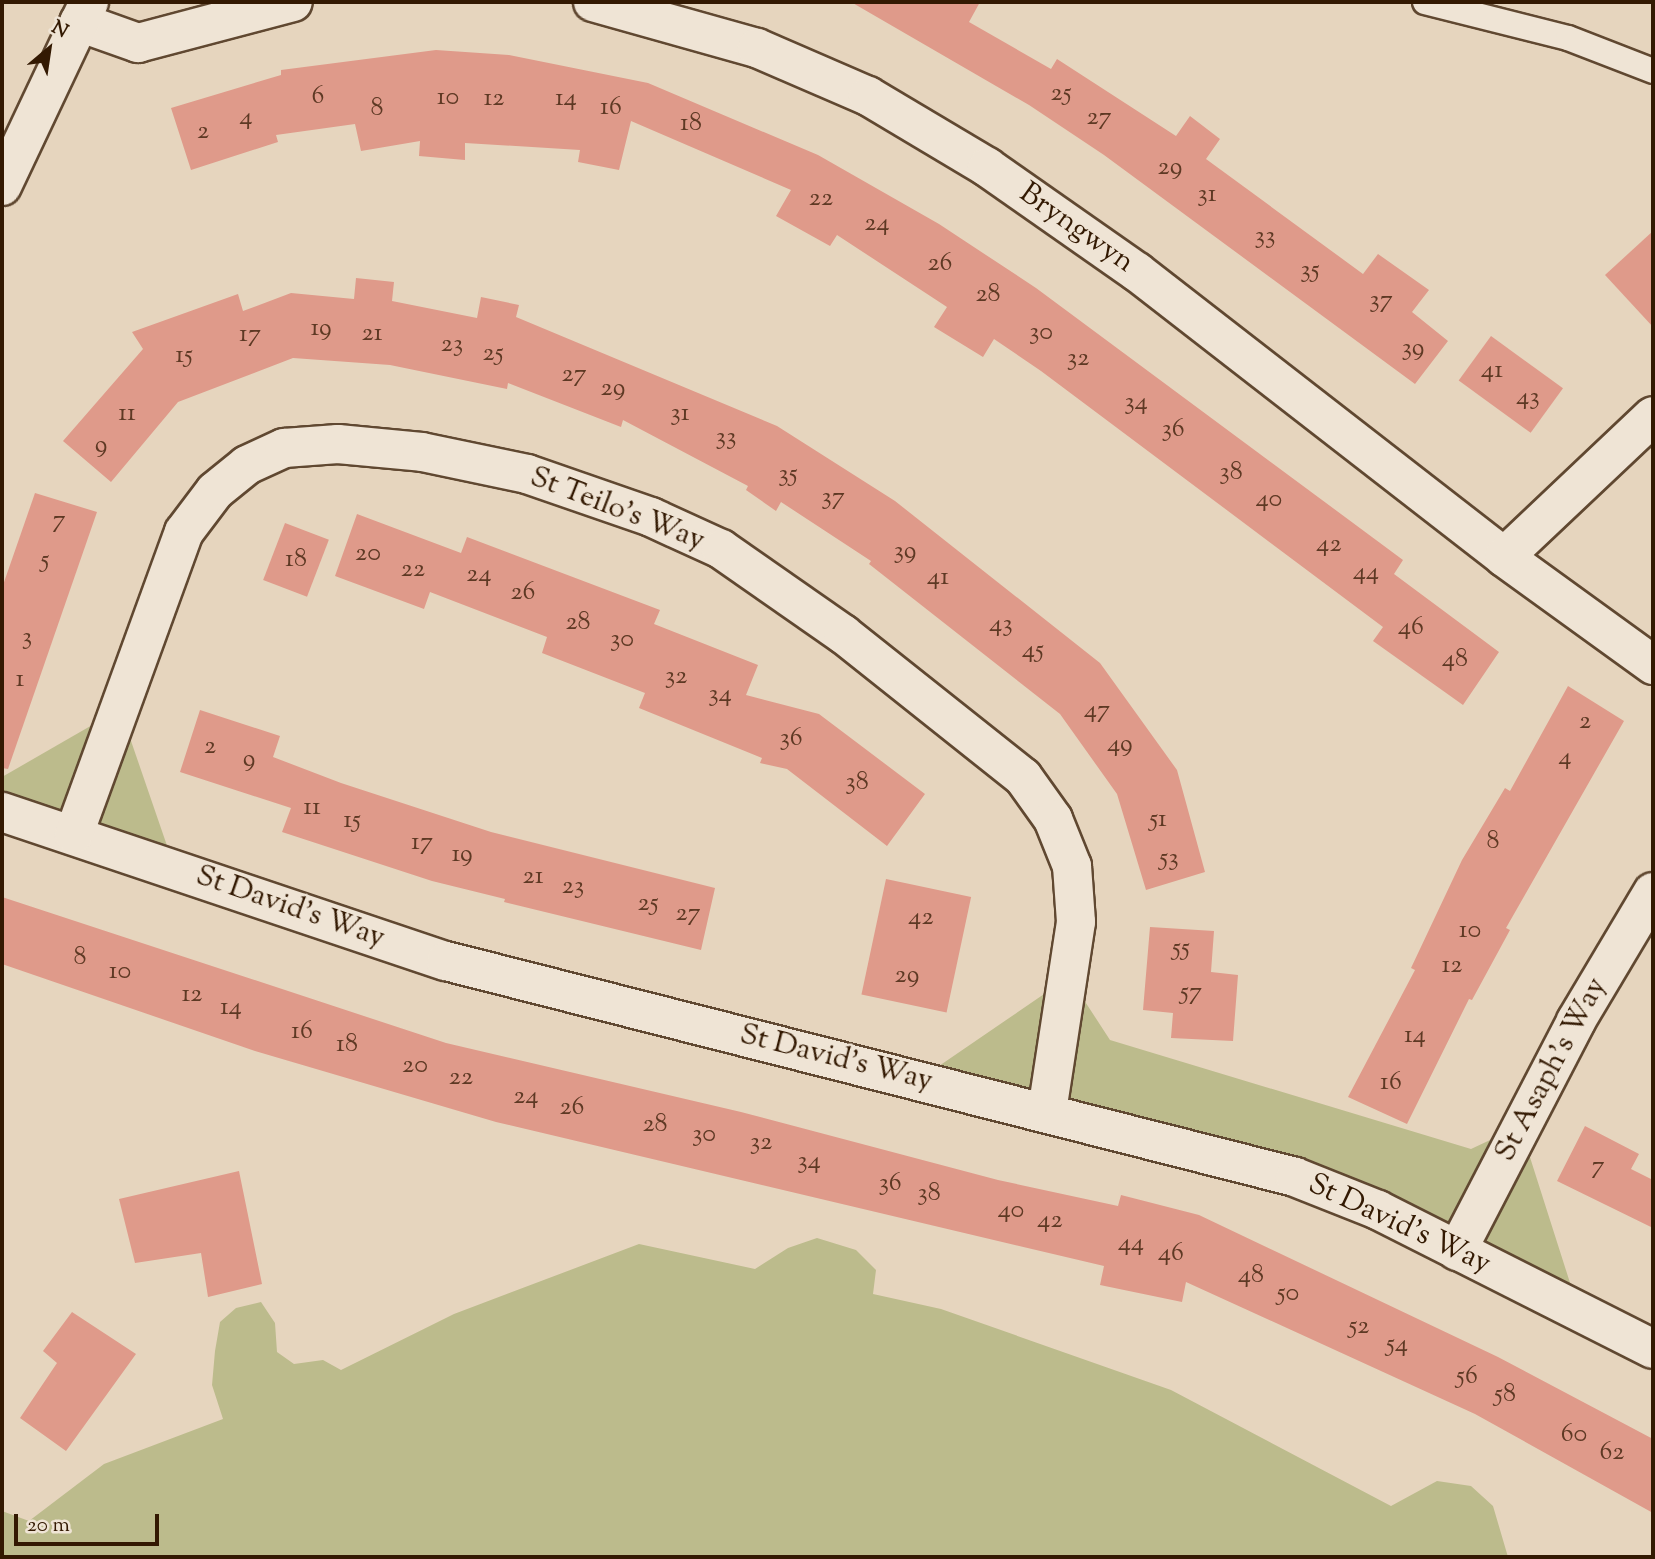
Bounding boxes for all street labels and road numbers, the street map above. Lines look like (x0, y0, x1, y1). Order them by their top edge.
street label: Bryngwyn (1012, 176, 1140, 282)
street label: St Teilo's Way (525, 460, 709, 560)
street label: St David's Way (191, 859, 389, 957)
street label: St Asaph's Way (1488, 972, 1616, 1168)
street label: St David's Way (736, 1018, 936, 1100)
street label: St David's Way (1302, 1167, 1496, 1283)

